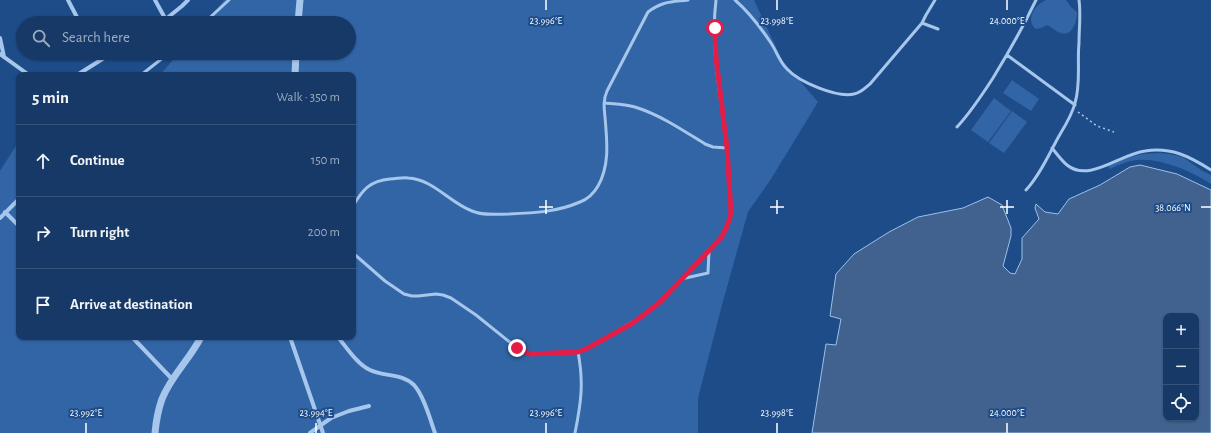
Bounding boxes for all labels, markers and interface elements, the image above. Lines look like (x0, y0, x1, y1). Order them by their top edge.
search box (16, 16, 356, 60)
text: 23.996°E (530, 16, 563, 26)
text: 23.998°E (761, 16, 794, 26)
text: 24.000°E (989, 16, 1025, 26)
route start (706, 19, 724, 37)
icon: search (30, 27, 52, 49)
text: Search here (62, 30, 130, 45)
text: 5 min (32, 89, 69, 106)
text: Walk · 350 m (276, 91, 340, 104)
icon: ahead (32, 150, 54, 172)
text: Continue (70, 153, 125, 168)
text: 150 m (311, 154, 340, 167)
text: 38.066°N (1155, 203, 1191, 213)
icon: right (32, 222, 54, 244)
text: Turn right (70, 225, 129, 240)
text: 200 m (308, 226, 340, 239)
icon: arrive (32, 294, 54, 316)
text: Arrive at destination (70, 297, 193, 312)
map controls (1163, 313, 1199, 421)
button: + (1163, 313, 1199, 349)
route end (508, 339, 526, 357)
button: − (1163, 349, 1199, 385)
button: locate (1163, 385, 1199, 421)
text: 23.992°E (70, 408, 103, 418)
text: 23.994°E (300, 408, 333, 418)
text: 23.996°E (530, 408, 563, 418)
text: 23.998°E (761, 408, 794, 418)
text: 24.000°E (989, 408, 1025, 418)

